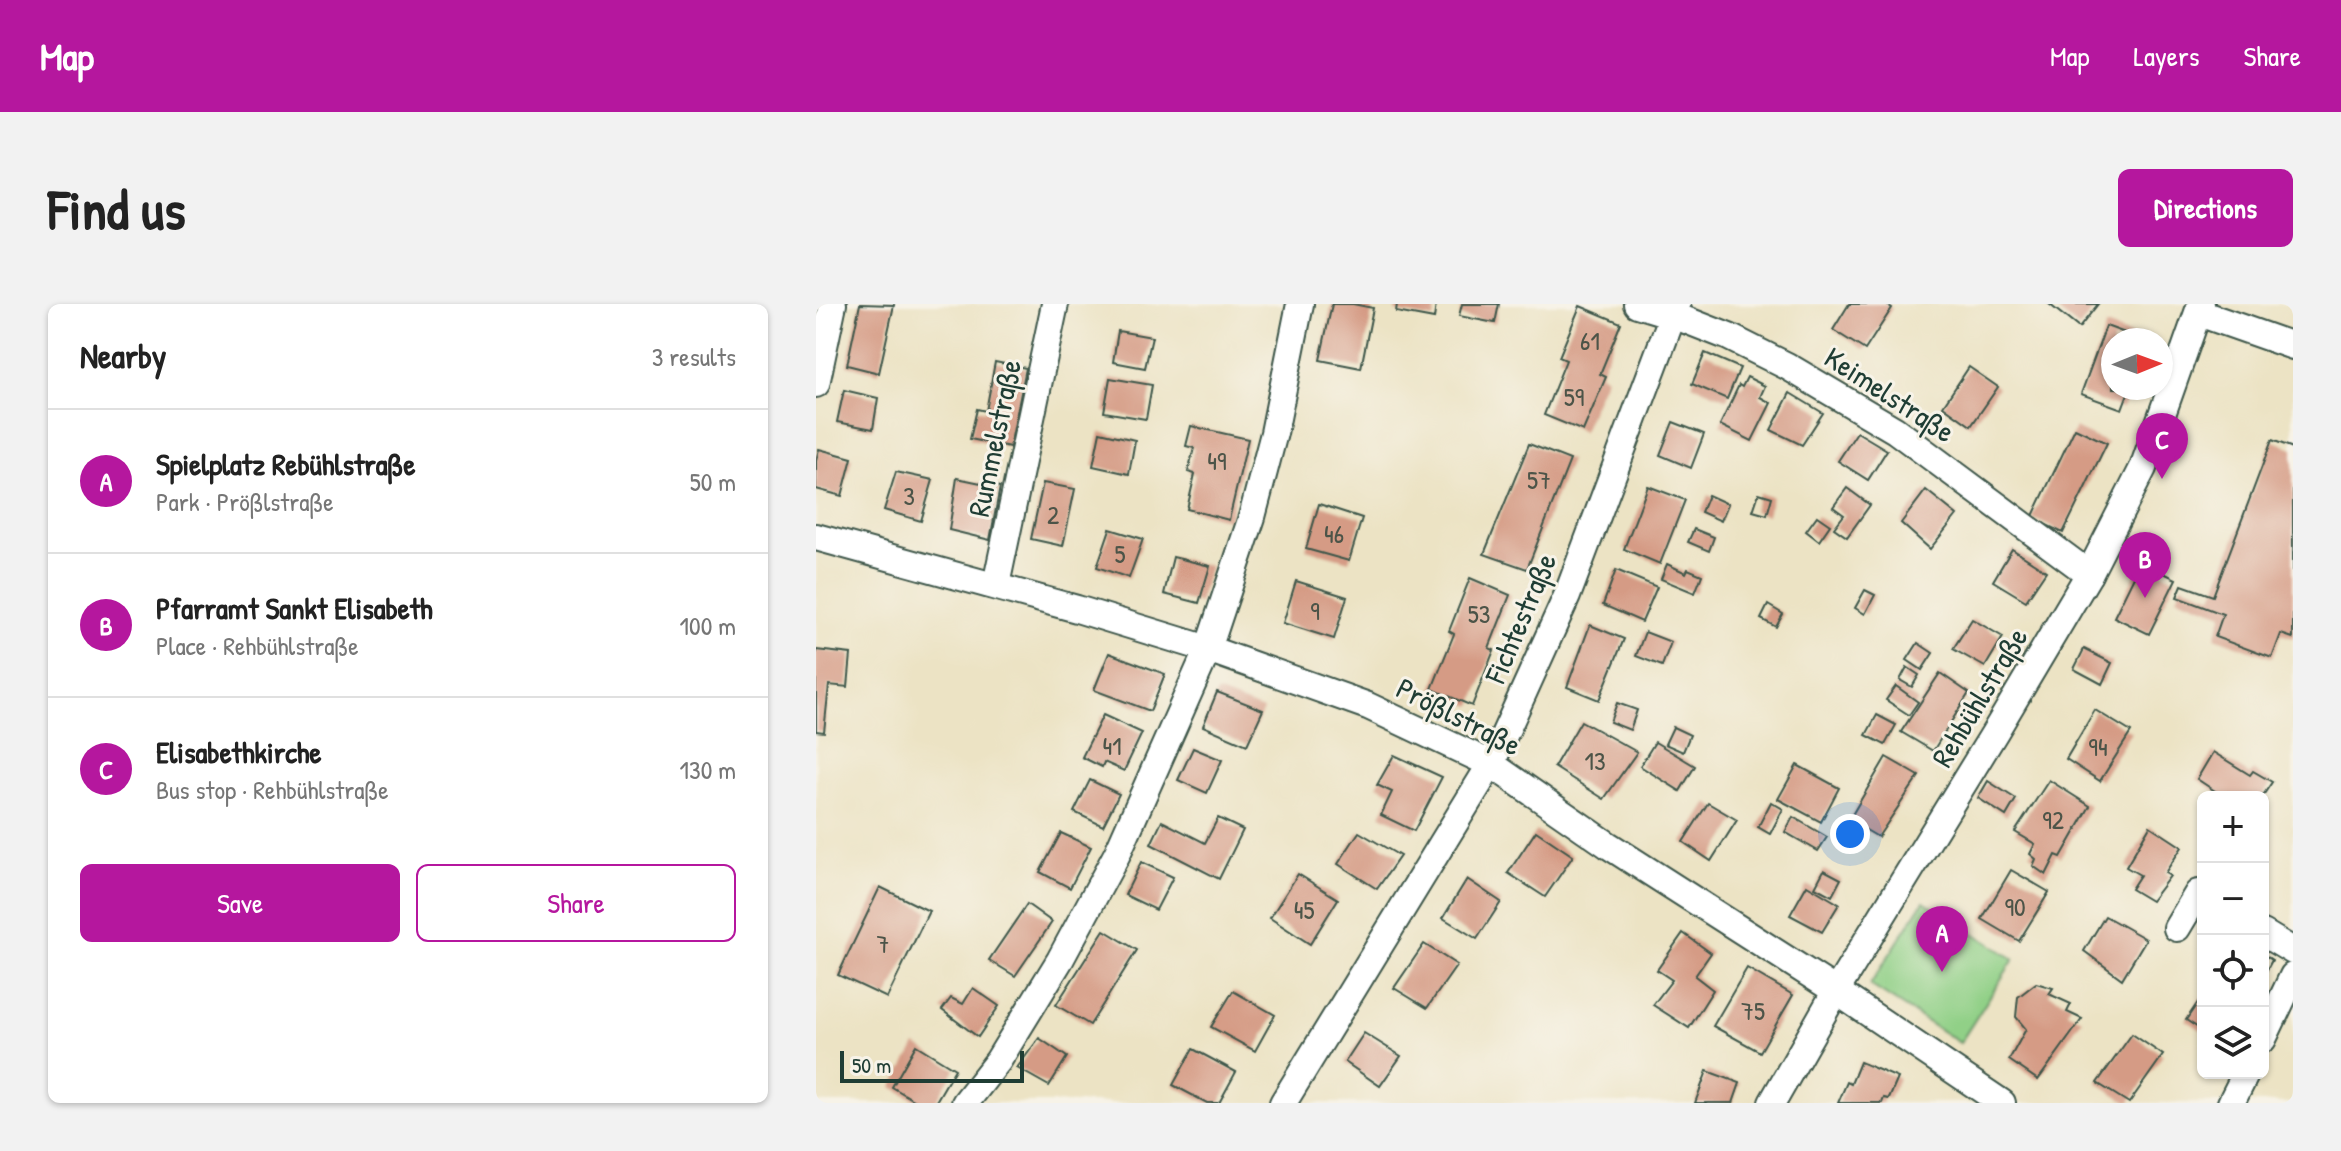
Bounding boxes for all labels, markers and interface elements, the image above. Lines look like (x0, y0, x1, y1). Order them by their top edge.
text: Map (40, 30, 94, 82)
text: Map (2050, 37, 2090, 75)
text: Layers (2134, 37, 2199, 75)
text: Share (2243, 37, 2301, 75)
button: Directions (2118, 169, 2293, 247)
text: Find us (48, 171, 186, 246)
house number: 61 (1580, 323, 1600, 358)
north arrow (2101, 328, 2173, 400)
text: Nearby (80, 333, 166, 379)
street label: Keimelstraße (1817, 337, 1963, 451)
text: 3 results (652, 339, 736, 374)
street label: Rummelstraße (958, 356, 1030, 520)
house number: 59 (1564, 379, 1584, 414)
pin: C (2136, 413, 2188, 479)
house number: 49 (1207, 443, 1227, 478)
text: Spielplatz Rebühlstraße (156, 444, 415, 484)
house number: 57 (1527, 462, 1551, 497)
text: A (100, 464, 112, 499)
text: 50 m (690, 464, 736, 499)
house number: 3 (903, 478, 915, 513)
text: Park · Prößlstraße (156, 484, 334, 519)
house number: 2 (1047, 497, 1059, 532)
house number: 46 (1324, 516, 1344, 551)
pin: B (2119, 532, 2171, 598)
house number: 5 (1115, 536, 1126, 571)
street label: Fichtestraße (1474, 547, 1565, 690)
text: Pfarramt Sankt Elisabeth (156, 588, 433, 628)
house number: 9 (1310, 593, 1320, 628)
house number: 53 (1468, 596, 1490, 631)
text: B (99, 608, 113, 643)
text: 100 m (680, 608, 736, 643)
street label: Rehbühlstraße (1922, 620, 2036, 774)
text: Place · Rehbühlstraße (156, 628, 359, 663)
street label: Prößlstraße (1390, 668, 1528, 764)
house number: 41 (1102, 728, 1122, 763)
house number: 94 (2088, 729, 2108, 764)
text: Elisabethkirche (156, 732, 321, 772)
house number: 13 (1584, 743, 1606, 778)
text: C (99, 752, 113, 787)
text: 130 m (680, 752, 736, 787)
text: Bus stop · Rehbühlstraße (156, 772, 389, 807)
map controls (2197, 791, 2269, 1079)
button: + (2197, 791, 2269, 863)
house number: 92 (2042, 802, 2064, 837)
your location (1830, 814, 1870, 854)
button: − (2197, 863, 2269, 935)
button: Save (80, 864, 400, 942)
button: Share (416, 864, 736, 942)
house number: 90 (2004, 889, 2026, 924)
house number: 45 (1294, 892, 1314, 927)
pin: A (1916, 906, 1968, 972)
house number: 7 (877, 926, 889, 961)
button: locate (2197, 935, 2269, 1007)
house number: 75 (1741, 993, 1765, 1028)
button: layers (2197, 1007, 2269, 1079)
scale bar (840, 1047, 1024, 1083)
text: 50 m (852, 1050, 891, 1080)

